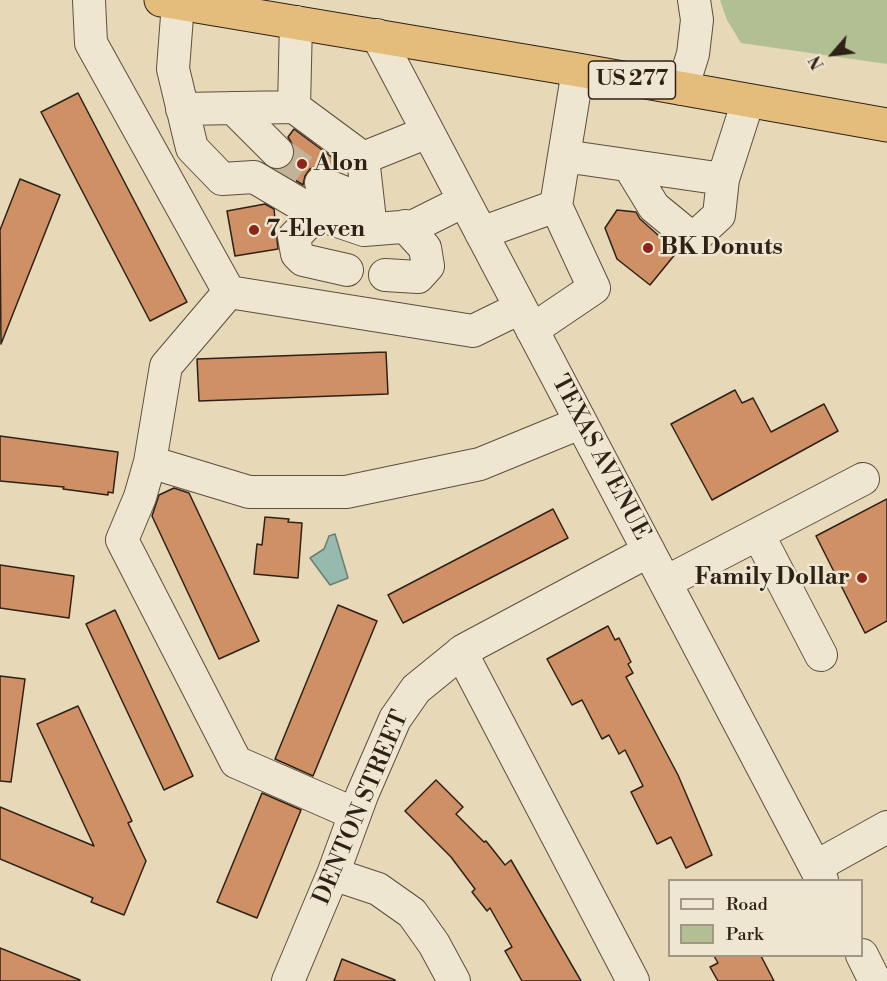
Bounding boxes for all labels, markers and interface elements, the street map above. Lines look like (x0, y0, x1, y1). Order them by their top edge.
north arrow (803, 24, 863, 84)
text: N (805, 52, 829, 73)
road number: US 277 (588, 61, 676, 99)
place label: Alon (314, 150, 368, 178)
marker: Alon (295, 157, 309, 171)
place label: 7-Eleven (266, 216, 365, 244)
marker: 7-Eleven (247, 223, 261, 237)
place label: BK Donuts (660, 234, 783, 262)
marker: BK Donuts (641, 241, 655, 255)
street label: TEXAS AVENUE (544, 370, 656, 546)
place label: Family Dollar (695, 564, 850, 592)
marker: Family Dollar (855, 571, 869, 585)
street label: DENTON STREET (308, 707, 416, 909)
legend (668, 879, 863, 957)
text: Road (726, 893, 768, 916)
text: Park (726, 923, 763, 946)

